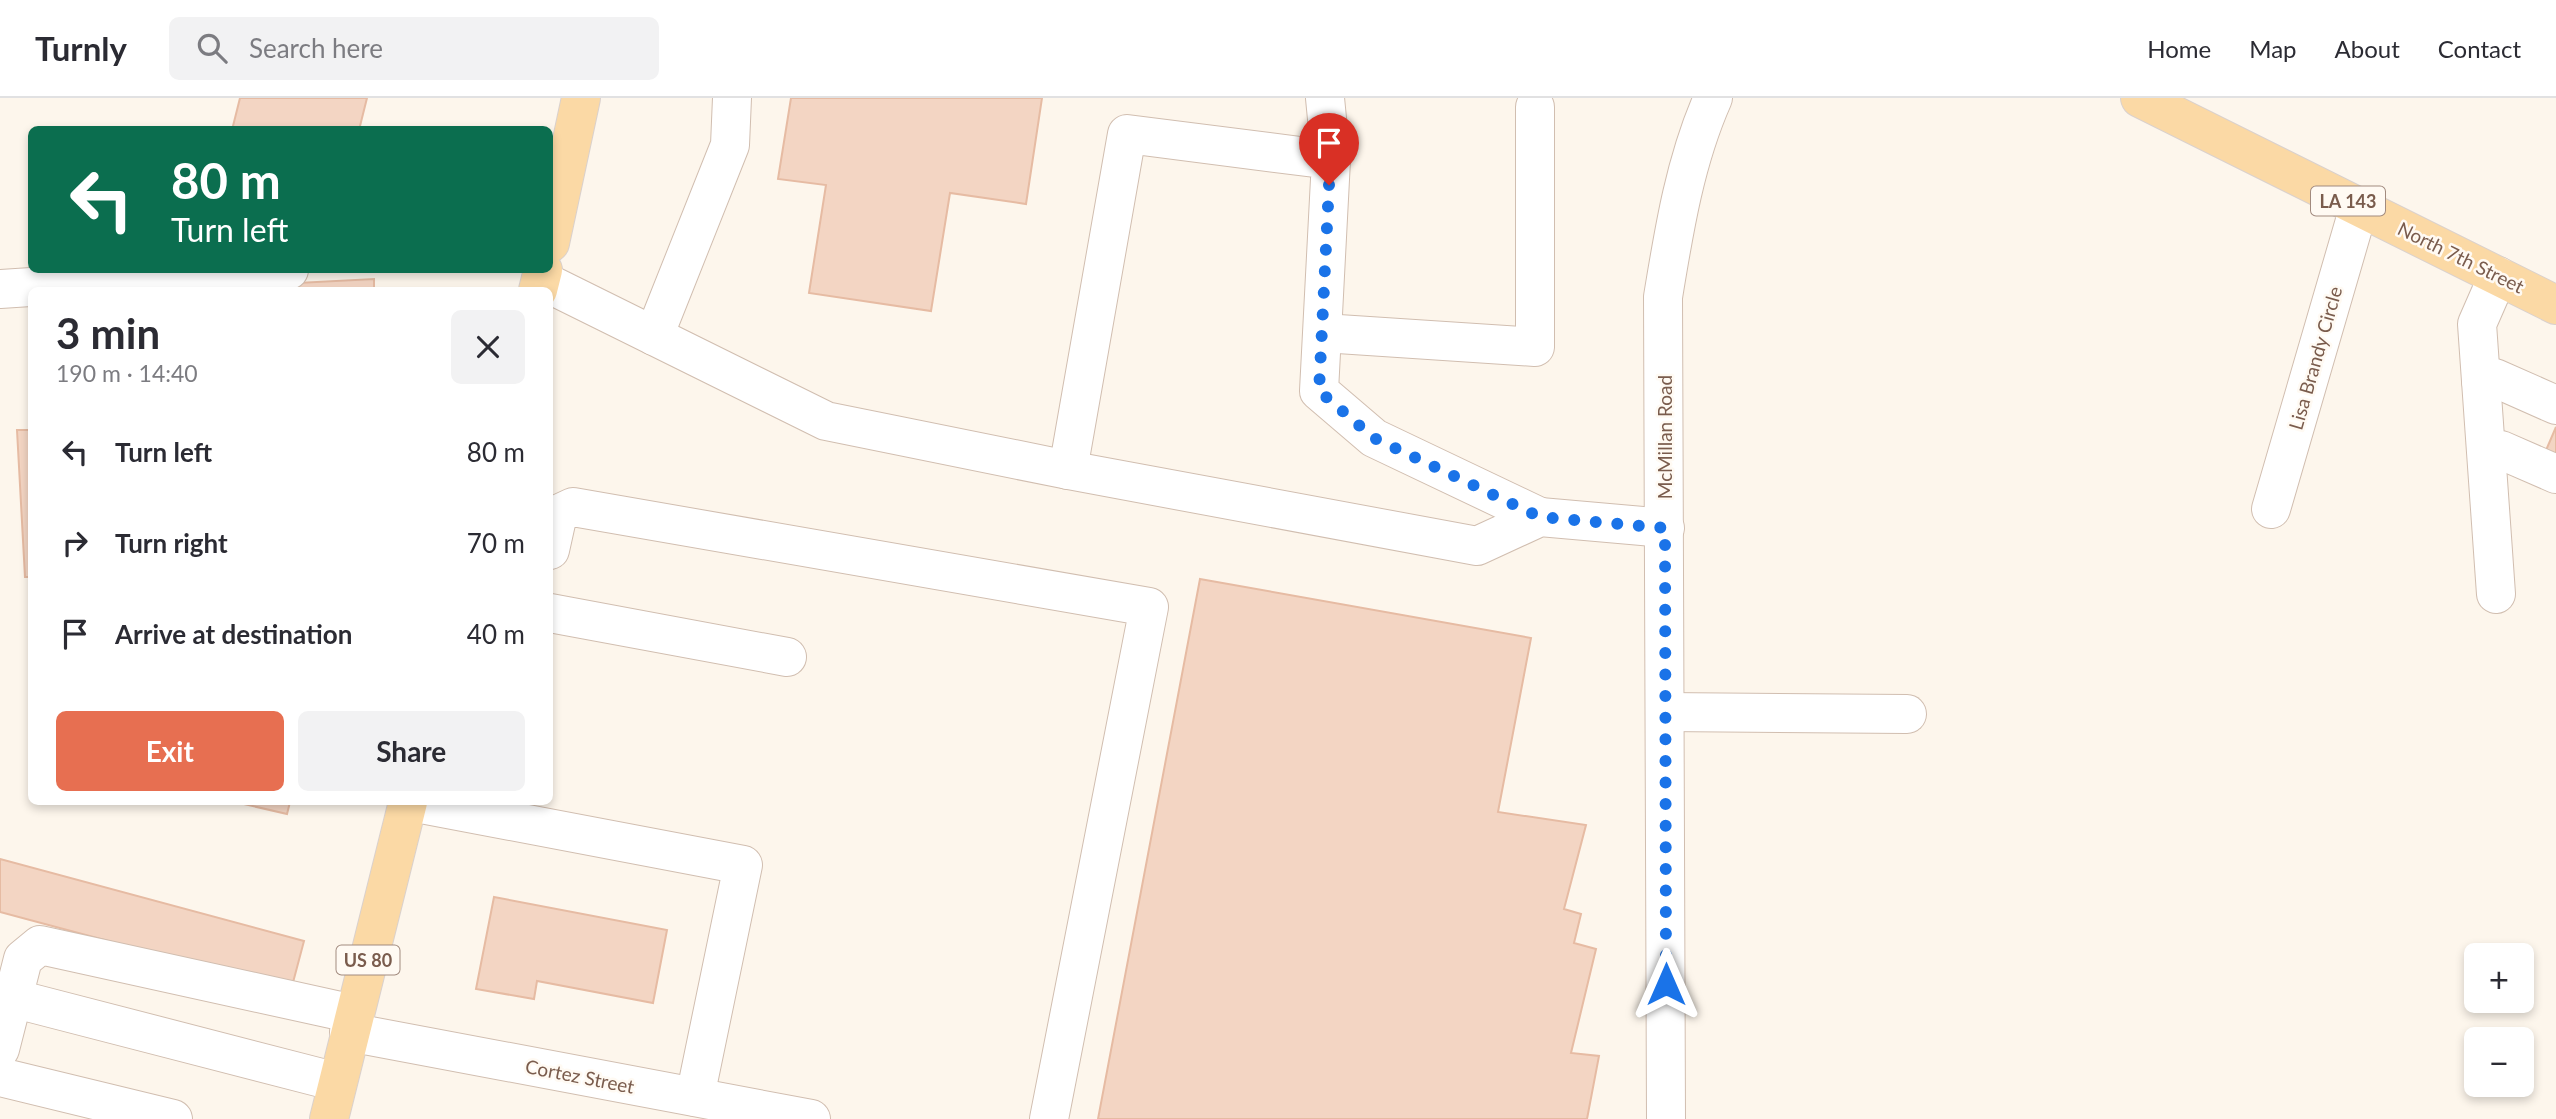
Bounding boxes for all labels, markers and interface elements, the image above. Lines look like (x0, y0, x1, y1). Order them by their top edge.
search box (169, 17, 659, 80)
text: Turnly (35, 28, 127, 68)
icon: search (193, 29, 231, 67)
text: Search here (249, 32, 383, 64)
text: Home (2147, 34, 2211, 63)
text: Map (2249, 34, 2297, 63)
text: About (2335, 34, 2400, 63)
text: Contact (2438, 34, 2521, 63)
pin (1299, 113, 1359, 185)
icon: arrive (1310, 124, 1348, 162)
text: 80 m (171, 151, 281, 209)
icon: left (56, 154, 147, 245)
road number: LA 143 (2311, 186, 2385, 216)
text: Turn left (171, 210, 288, 249)
street label: North 7th Street (2394, 217, 2528, 298)
street label: Lisa Brandy Circle (2284, 284, 2346, 432)
text: 3 min (56, 308, 160, 358)
button: close (451, 310, 525, 384)
text: 190 m · 14:40 (56, 359, 198, 387)
street label: McMillan Road (1653, 375, 1676, 499)
icon: left (56, 433, 94, 471)
text: Turn left (115, 436, 212, 468)
text: 80 m (467, 436, 525, 468)
icon: right (56, 524, 94, 562)
text: Turn right (115, 527, 228, 559)
text: 70 m (467, 527, 525, 559)
icon: arrive (56, 615, 94, 653)
text: Arrive at destination (115, 618, 352, 650)
text: 40 m (467, 618, 525, 650)
button: Exit (56, 711, 284, 791)
button: Share (298, 711, 525, 791)
map controls (2464, 943, 2534, 1097)
button: + (2464, 943, 2534, 1013)
road number: US 80 (336, 946, 400, 974)
position arrow (1629, 947, 1703, 1021)
button: − (2464, 1027, 2534, 1097)
street label: Cortez Street (524, 1054, 637, 1098)

